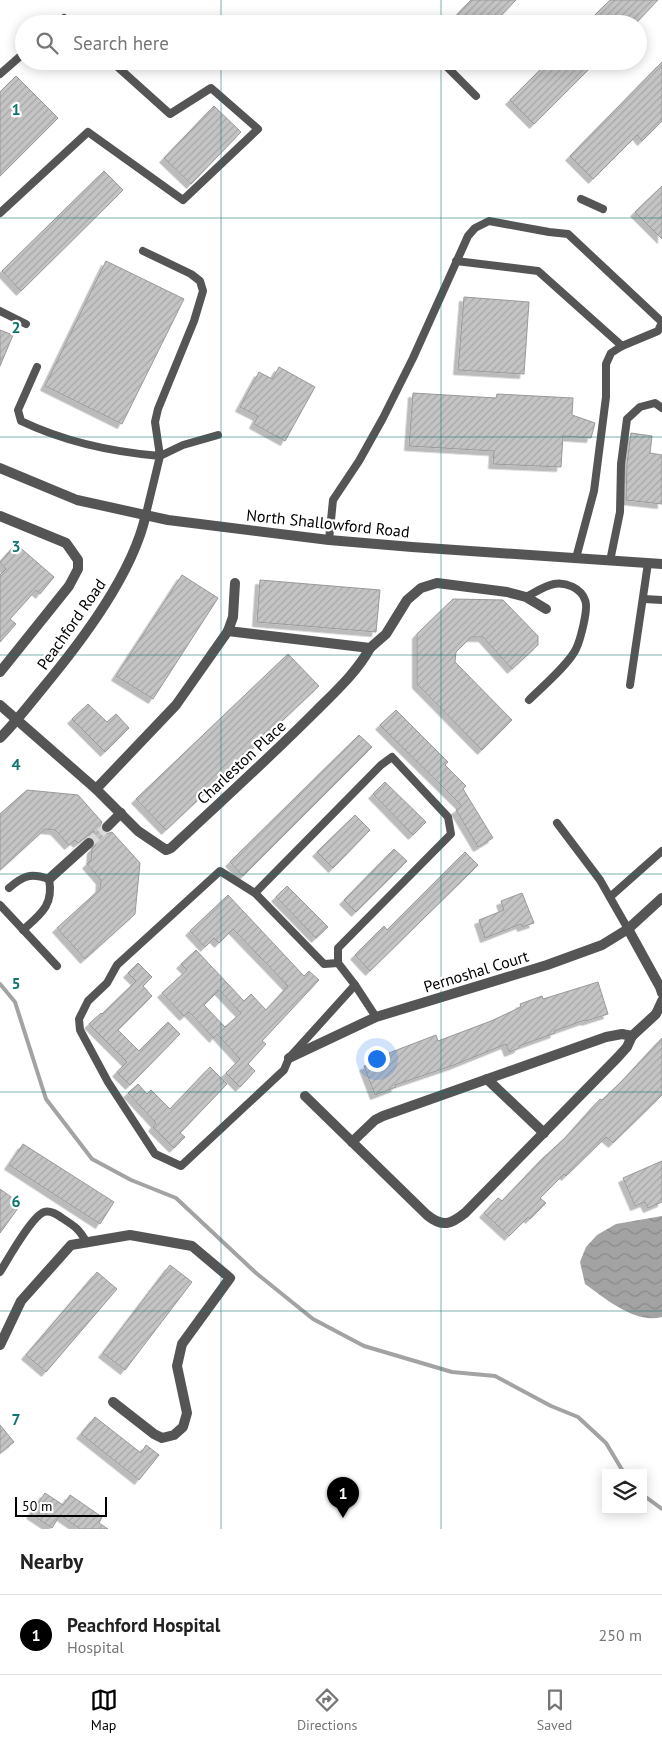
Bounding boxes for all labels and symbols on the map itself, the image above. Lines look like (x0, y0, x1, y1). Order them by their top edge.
text: 1 (11, 99, 21, 119)
text: 2 (11, 317, 21, 337)
street label: North Shallowford Road (245, 504, 411, 542)
text: 3 (11, 536, 21, 556)
street label: Peachford Road (32, 575, 110, 673)
street label: Charleston Place (192, 716, 290, 808)
text: 4 (11, 754, 21, 774)
street label: Pernoshal Court (421, 945, 531, 996)
text: 5 (11, 973, 21, 993)
your location (364, 1046, 390, 1072)
text: 6 (11, 1191, 21, 1211)
text: 7 (11, 1409, 21, 1429)
pin: 1 (327, 1477, 359, 1518)
scale bar (15, 1494, 108, 1517)

